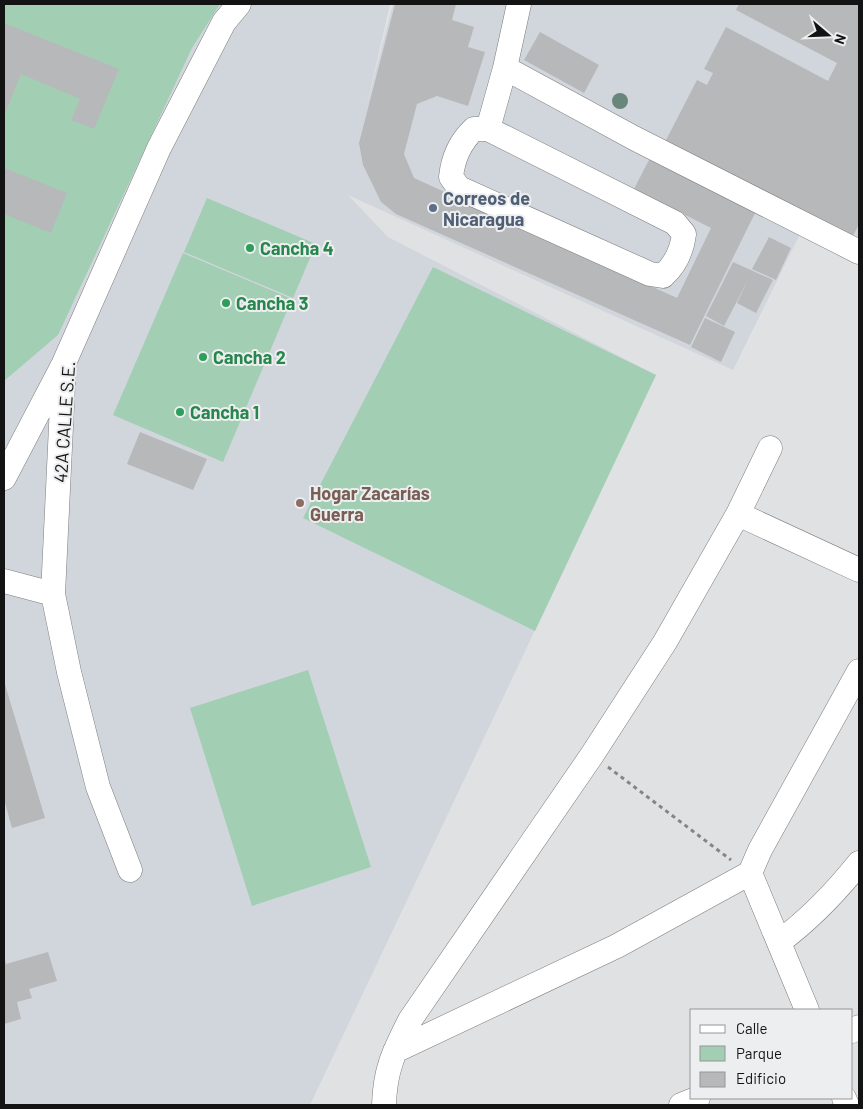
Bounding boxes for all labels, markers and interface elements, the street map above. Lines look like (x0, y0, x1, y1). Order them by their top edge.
north arrow (803, 10, 853, 60)
text: N (831, 32, 850, 47)
place label: Correos de Nicaragua (443, 187, 530, 230)
marker: Correos de Nicaragua (427, 202, 439, 214)
place label: Cancha 4 (260, 237, 334, 259)
marker: Cancha 4 (244, 242, 256, 254)
place label: Cancha 3 (236, 292, 309, 314)
marker: Cancha 3 (220, 297, 232, 309)
place label: Cancha 2 (213, 346, 286, 368)
marker: Cancha 2 (197, 351, 209, 363)
street label: 42A CALLE S.E. (49, 360, 79, 484)
place label: Cancha 1 (190, 401, 259, 423)
marker: Cancha 1 (174, 406, 186, 418)
place label: Hogar Zacarías Guerra (310, 482, 430, 525)
marker: Hogar Zacarías Guerra (294, 497, 306, 509)
legend (690, 1009, 853, 1099)
text: Calle (736, 1019, 768, 1037)
text: Parque (736, 1044, 782, 1062)
text: Edificio (736, 1069, 786, 1087)

